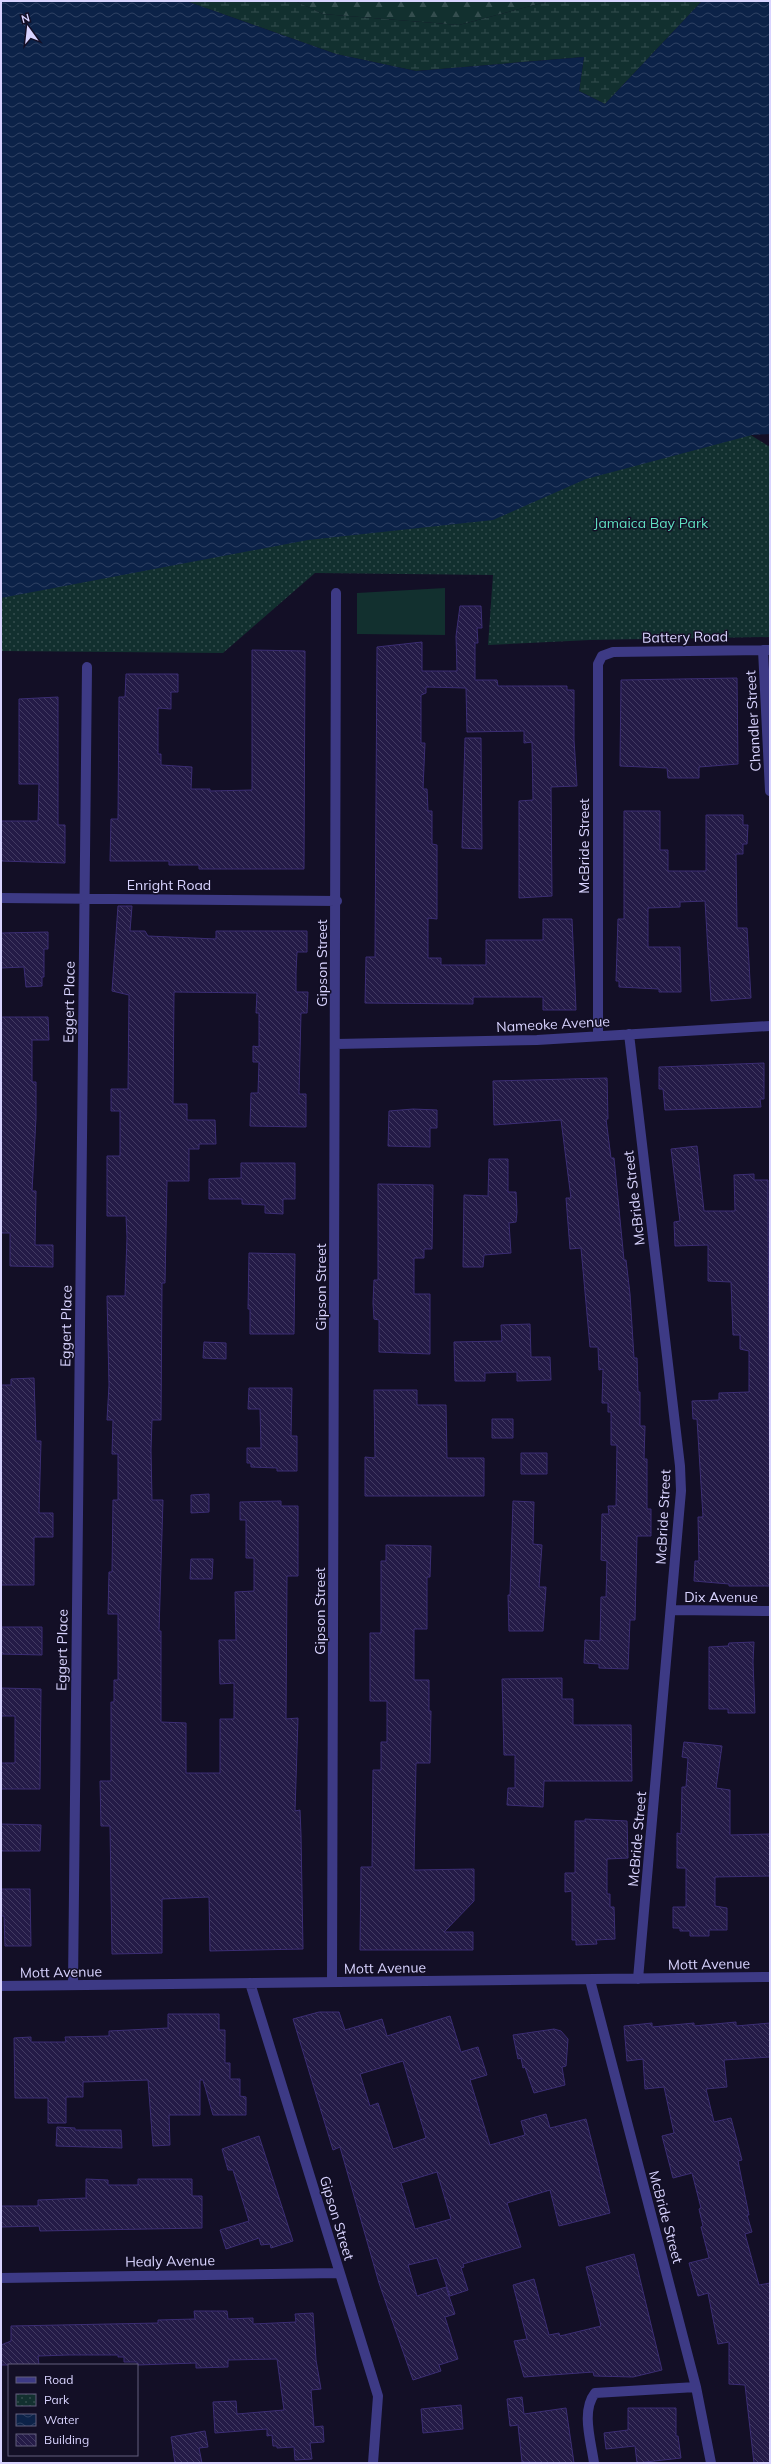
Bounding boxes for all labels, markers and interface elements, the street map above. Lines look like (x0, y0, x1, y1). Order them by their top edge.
north arrow (8, 8, 48, 48)
text: N (20, 11, 31, 26)
park label: Jamaica Bay Park (594, 514, 709, 532)
street label: Battery Road (642, 627, 728, 647)
street label: Chandler Street (741, 670, 765, 772)
street label: McBride Street (575, 798, 593, 894)
street label: Enright Road (127, 876, 211, 894)
street label: Gipson Street (313, 919, 331, 1007)
street label: Eggert Place (59, 961, 79, 1043)
street label: Nameoke Avenue (496, 1012, 610, 1036)
street label: McBride Street (619, 1150, 649, 1246)
street label: Gipson Street (312, 1243, 330, 1331)
street label: Eggert Place (56, 1285, 76, 1367)
street label: McBride Street (652, 1469, 674, 1565)
street label: Gipson Street (311, 1567, 329, 1655)
street label: Dix Avenue (684, 1588, 758, 1606)
street label: Eggert Place (52, 1609, 72, 1691)
street label: McBride Street (624, 1791, 650, 1887)
street label: Mott Avenue (668, 1954, 750, 1974)
street label: Mott Avenue (344, 1958, 426, 1978)
street label: Mott Avenue (20, 1962, 102, 1982)
street label: McBride Street (645, 2169, 687, 2265)
street label: Gipson Street (316, 2174, 358, 2263)
street label: Healy Avenue (125, 2251, 215, 2271)
legend (8, 2364, 138, 2456)
text: Road (44, 2372, 73, 2387)
text: Park (44, 2392, 70, 2407)
text: Water (44, 2412, 80, 2427)
text: Building (44, 2432, 89, 2447)

